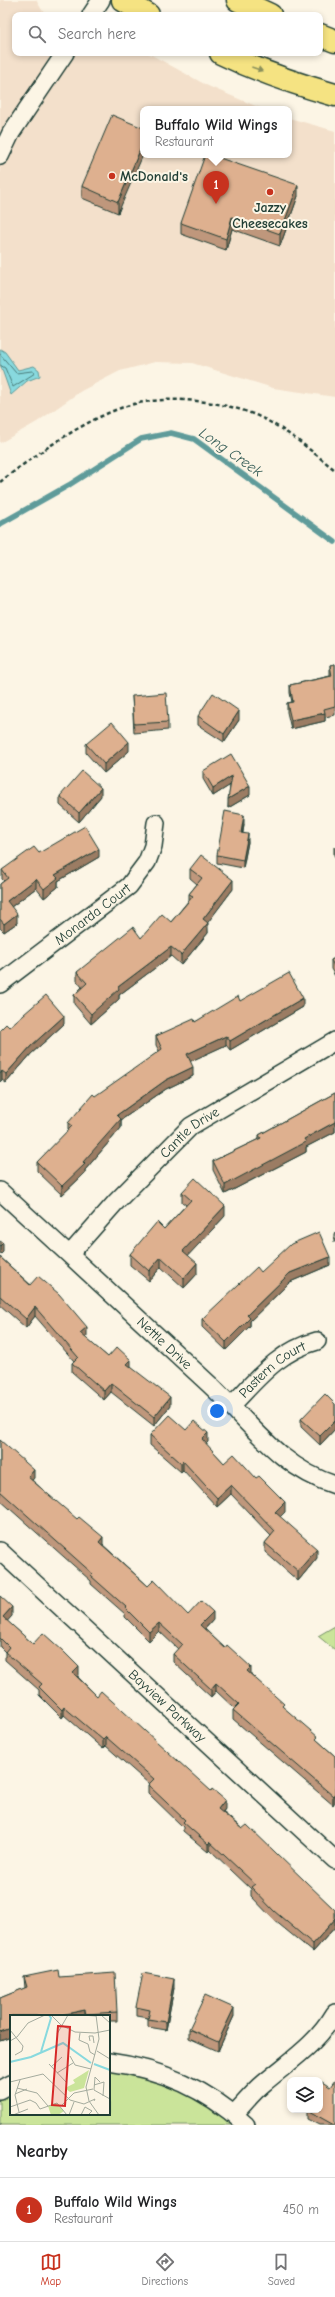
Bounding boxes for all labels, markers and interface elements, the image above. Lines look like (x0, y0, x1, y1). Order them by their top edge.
search box (12, 12, 323, 56)
icon: search (26, 23, 48, 45)
text: Search here (58, 25, 136, 43)
one-way arrow (251, 67, 263, 73)
popup (140, 106, 292, 158)
text: Buffalo Wild Wings (155, 116, 277, 134)
text: Restaurant (155, 134, 213, 149)
place label: McDonald's (120, 168, 188, 185)
marker: McDonald's (107, 171, 117, 181)
pin: 1 (203, 171, 229, 204)
marker: Jazzy Cheesecakes (265, 187, 275, 197)
place label: Jazzy Cheesecakes (232, 199, 308, 232)
water label: Long Creek (196, 424, 267, 481)
street label: Monarda Court (51, 879, 135, 949)
street label: Cantle Drive (156, 1103, 222, 1162)
street label: Nettle Drive (133, 1314, 196, 1373)
street label: Pastern Court (235, 1337, 309, 1402)
your location (207, 1401, 227, 1421)
street label: Bayview Parkway (125, 1666, 210, 1747)
inset map (10, 2015, 110, 2115)
map controls (287, 2077, 323, 2113)
button: layers (287, 2077, 323, 2113)
text: Nearby (16, 2142, 67, 2161)
text: Buffalo Wild Wings (54, 2193, 177, 2211)
text: 1 (26, 2202, 32, 2217)
text: 450 m (283, 2202, 319, 2217)
text: Restaurant (54, 2211, 113, 2226)
tab: Map (40, 2251, 62, 2288)
tab: Directions (142, 2251, 188, 2288)
tab: Saved (268, 2251, 295, 2288)

